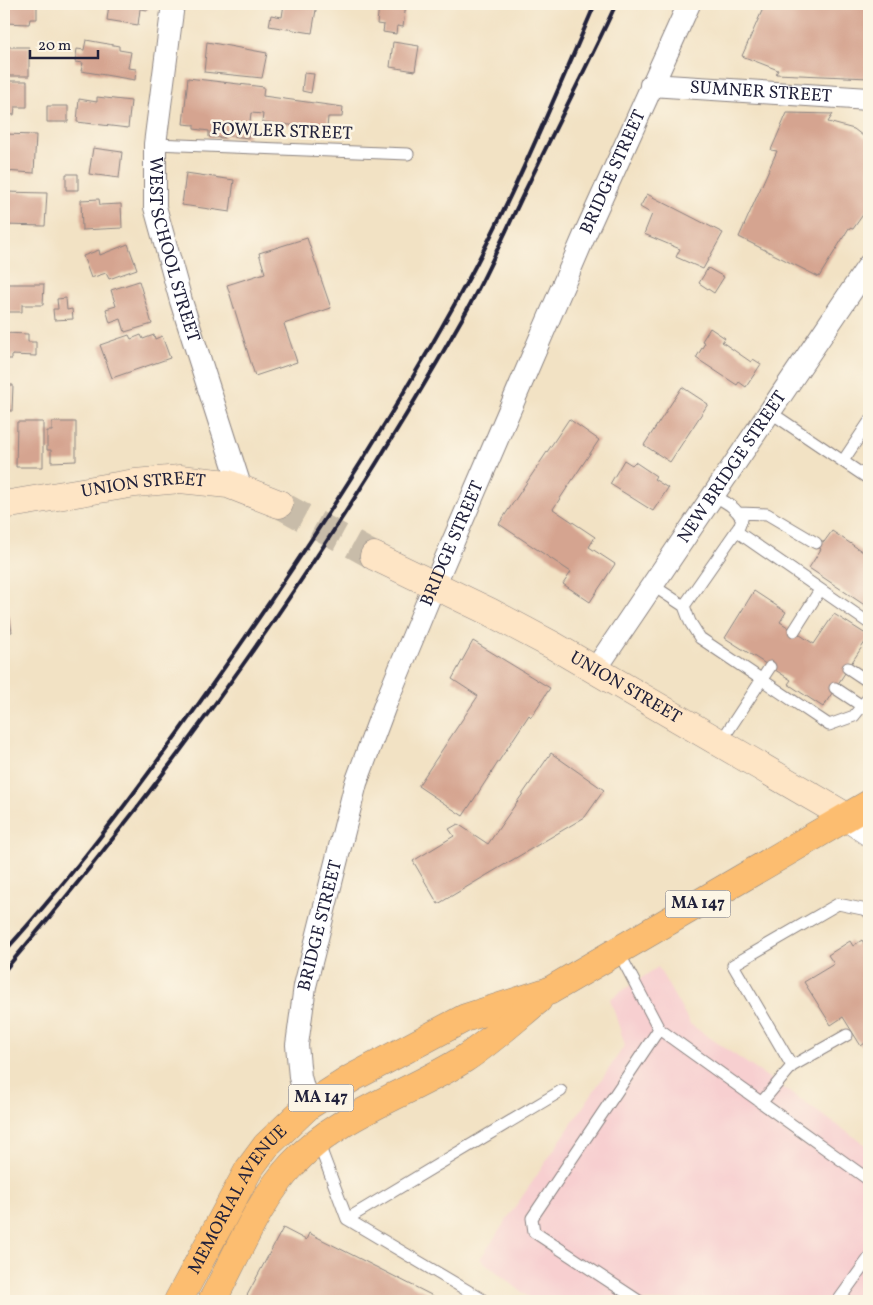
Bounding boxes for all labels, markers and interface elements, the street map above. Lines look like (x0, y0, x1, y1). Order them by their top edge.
scale bar (30, 28, 98, 60)
text: 20 m (38, 36, 71, 57)
street label: SUMNER STREET (689, 75, 833, 109)
street label: BRIDGE STREET (574, 105, 652, 238)
street label: FOWLER STREET (211, 117, 354, 147)
street label: WEST SCHOOL STREET (143, 157, 206, 346)
street label: NEW BRIDGE STREET (672, 386, 793, 548)
street label: UNION STREET (79, 466, 207, 504)
street label: BRIDGE STREET (414, 477, 490, 610)
street label: UNION STREET (565, 645, 686, 730)
street label: BRIDGE STREET (292, 857, 349, 994)
road number: MA 147 (666, 891, 730, 918)
road number: MA 147 (288, 1084, 354, 1112)
street label: MEMORIAL AVENUE (182, 1119, 293, 1279)

